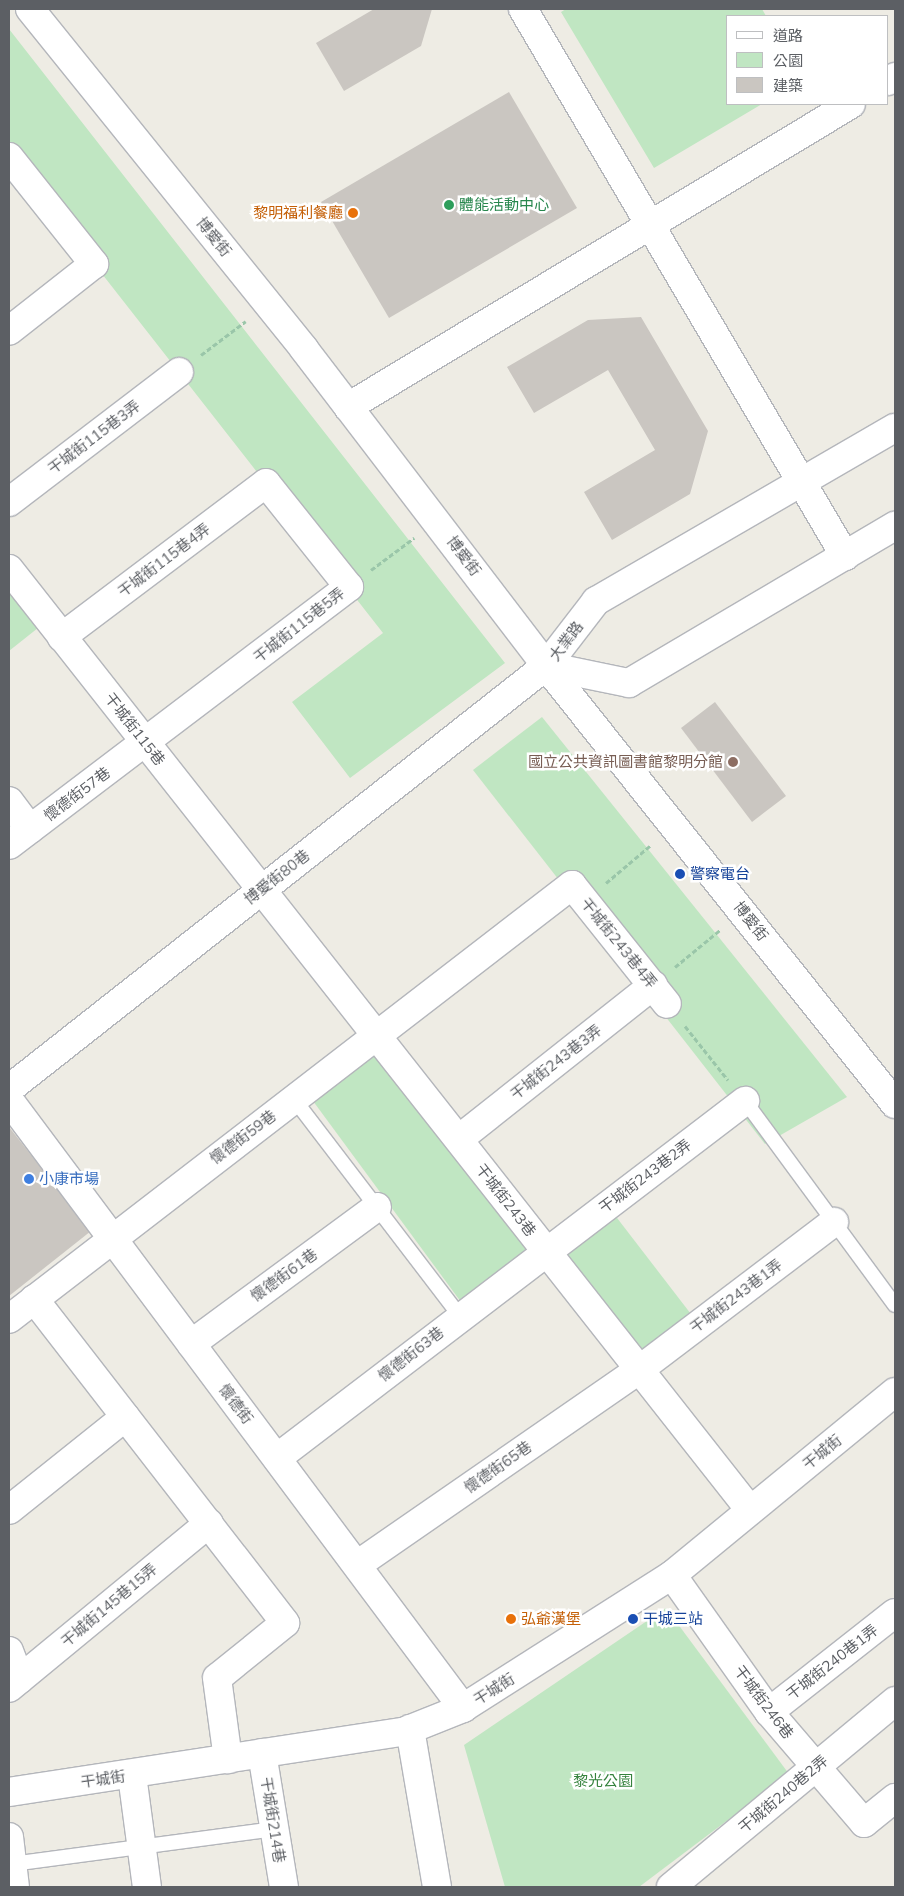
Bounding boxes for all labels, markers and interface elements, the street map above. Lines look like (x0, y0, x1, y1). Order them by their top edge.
legend (726, 15, 889, 105)
text: 道路 (773, 26, 803, 45)
text: 公園 (773, 51, 803, 70)
text: 建築 (773, 76, 803, 95)
place label: 體能活動中心 (459, 196, 549, 214)
marker: 體能活動中心 (443, 199, 455, 211)
place label: 黎明福利餐廳 (253, 204, 343, 222)
marker: 黎明福利餐廳 (347, 207, 359, 219)
street label: 博愛街 (193, 214, 235, 260)
street label: 干城街115巷3弄 (44, 396, 144, 478)
street label: 干城街115巷4弄 (114, 519, 214, 601)
street label: 博愛街 (443, 533, 485, 579)
street label: 干城街115巷5弄 (250, 584, 348, 666)
street label: 大業路 (545, 618, 587, 664)
street label: 干城街115巷 (101, 689, 169, 769)
place label: 國立公共資訊圖書館黎明分館 (528, 753, 723, 771)
marker: 國立公共資訊圖書館黎明分館 (727, 756, 739, 768)
street label: 懷德街57巷 (40, 763, 114, 825)
street label: 博愛街80巷 (241, 846, 313, 908)
place label: 警察電台 (690, 865, 750, 883)
marker: 警察電台 (674, 868, 686, 880)
street label: 干城街243巷4弄 (577, 894, 661, 992)
street label: 博愛街 (730, 898, 772, 944)
street label: 干城街243巷3弄 (507, 1021, 605, 1103)
street label: 懷德街59巷 (206, 1106, 280, 1168)
street label: 干城街243巷2弄 (595, 1135, 695, 1217)
street label: 干城街243巷 (472, 1160, 540, 1240)
place label: 小康市場 (39, 1170, 99, 1188)
marker: 小康市場 (23, 1173, 35, 1185)
street label: 懷德街61巷 (247, 1245, 321, 1305)
street label: 干城街243巷1弄 (686, 1255, 786, 1337)
street label: 懷德街63巷 (375, 1323, 447, 1385)
street label: 懷德街 (215, 1381, 257, 1427)
street label: 干城街 (799, 1431, 845, 1473)
street label: 懷德街65巷 (461, 1437, 535, 1497)
street label: 干城街145巷15弄 (57, 1560, 161, 1650)
place label: 弘爺漢堡 (521, 1610, 581, 1628)
place label: 干城三站 (643, 1610, 703, 1628)
marker: 弘爺漢堡 (505, 1613, 517, 1625)
marker: 干城三站 (627, 1613, 639, 1625)
street label: 干城街240巷1弄 (783, 1621, 881, 1703)
street label: 干城街246巷 (731, 1662, 797, 1742)
street label: 干城街 (470, 1669, 518, 1709)
street label: 干城街240巷2弄 (735, 1751, 831, 1837)
street label: 干城街 (79, 1767, 127, 1791)
park label: 黎光公園 (573, 1772, 633, 1790)
street label: 干城街214巷 (257, 1776, 289, 1864)

